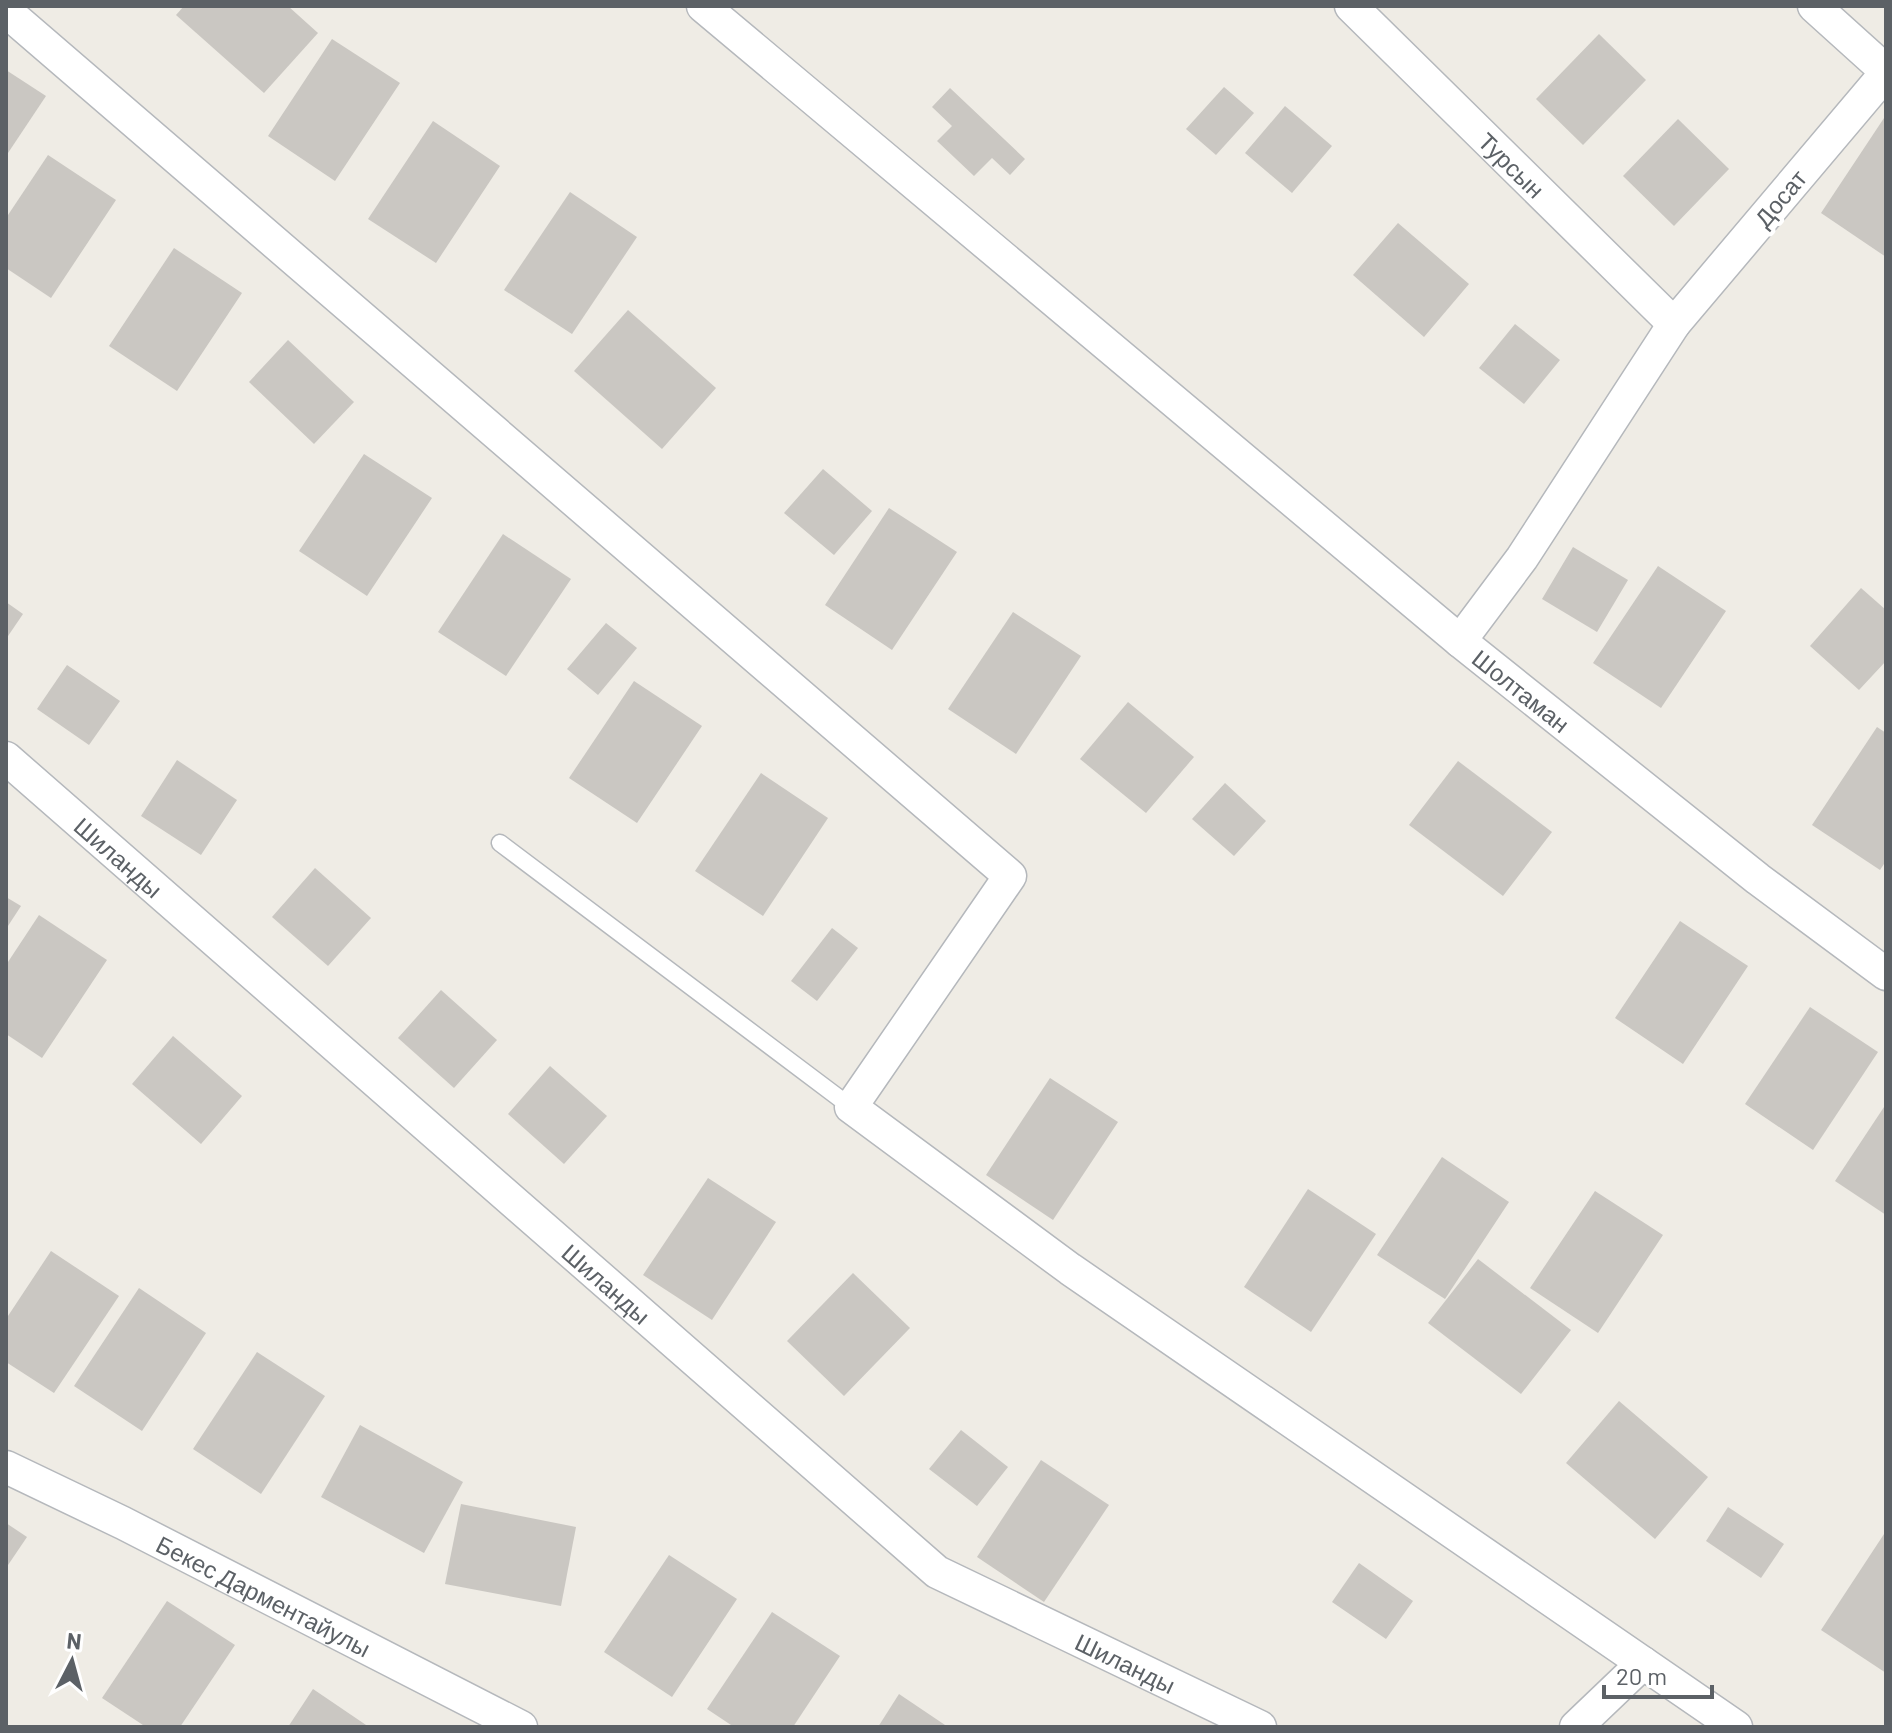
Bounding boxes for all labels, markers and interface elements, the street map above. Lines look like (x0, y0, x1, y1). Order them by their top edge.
street label: Турсын (1473, 126, 1551, 203)
street label: Досат (1748, 164, 1812, 232)
street label: Шолтаман (1467, 643, 1576, 738)
street label: Шиланды (69, 810, 169, 903)
street label: Шиланды (557, 1237, 657, 1329)
street label: Бекес Дарментайулы (152, 1528, 376, 1662)
north arrow (32, 1621, 112, 1701)
text: N (66, 1626, 83, 1654)
street label: Шиланды (1071, 1626, 1180, 1699)
scale bar (1604, 1649, 1712, 1699)
text: 20 m (1616, 1661, 1667, 1690)

